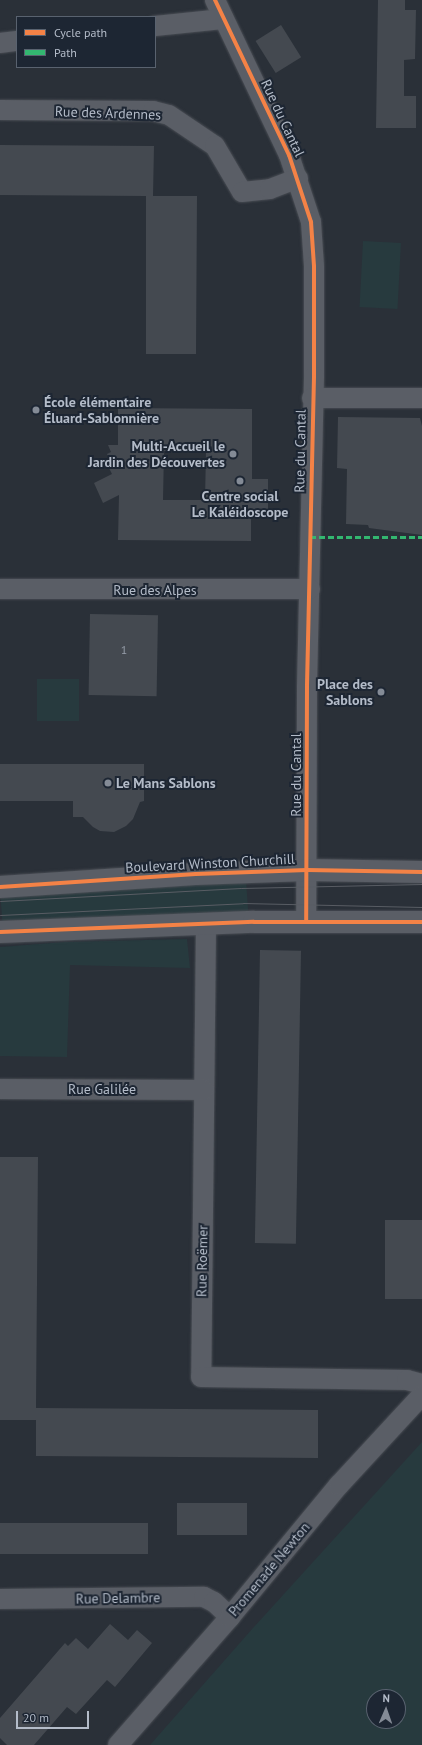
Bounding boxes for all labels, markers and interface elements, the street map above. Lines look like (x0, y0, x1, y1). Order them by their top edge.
legend (16, 16, 156, 68)
text: Cycle path (54, 25, 107, 40)
text: Path (54, 45, 77, 60)
street label: Rue du Cantal (258, 77, 308, 159)
street label: Rue des Ardennes (54, 103, 162, 123)
place label: École élémentaire Éluard-Sablonnière (44, 394, 159, 426)
marker: École élémentaire Éluard-Sablonnière (31, 405, 41, 415)
street label: Rue du Cantal (291, 409, 309, 493)
place label: Multi-Accueil le Jardin des Découvertes (88, 438, 225, 470)
marker: Multi-Accueil le Jardin des Découvertes (228, 449, 238, 459)
marker: Centre social Le Kaléidoscope (235, 476, 245, 486)
place label: Centre social Le Kaléidoscope (192, 488, 288, 520)
street label: Rue des Alpes (113, 582, 197, 598)
house number: 1 (121, 643, 127, 657)
place label: Place des Sablons (317, 676, 373, 708)
marker: Place des Sablons (376, 687, 386, 697)
street label: Rue du Cantal (288, 733, 304, 817)
place label: Le Mans Sablons (116, 775, 216, 791)
marker: Le Mans Sablons (103, 778, 113, 788)
street label: Boulevard Winston Churchill (125, 850, 295, 876)
street label: Rue Galilée (68, 1081, 136, 1097)
street label: Rue Roëmer (193, 1225, 211, 1297)
street label: Promenade Newton (225, 1519, 313, 1619)
street label: Rue Delambre (76, 1589, 160, 1607)
north arrow (366, 1689, 406, 1729)
text: N (383, 1691, 390, 1705)
scale bar (18, 1703, 91, 1729)
text: 20 m (23, 1710, 49, 1725)

